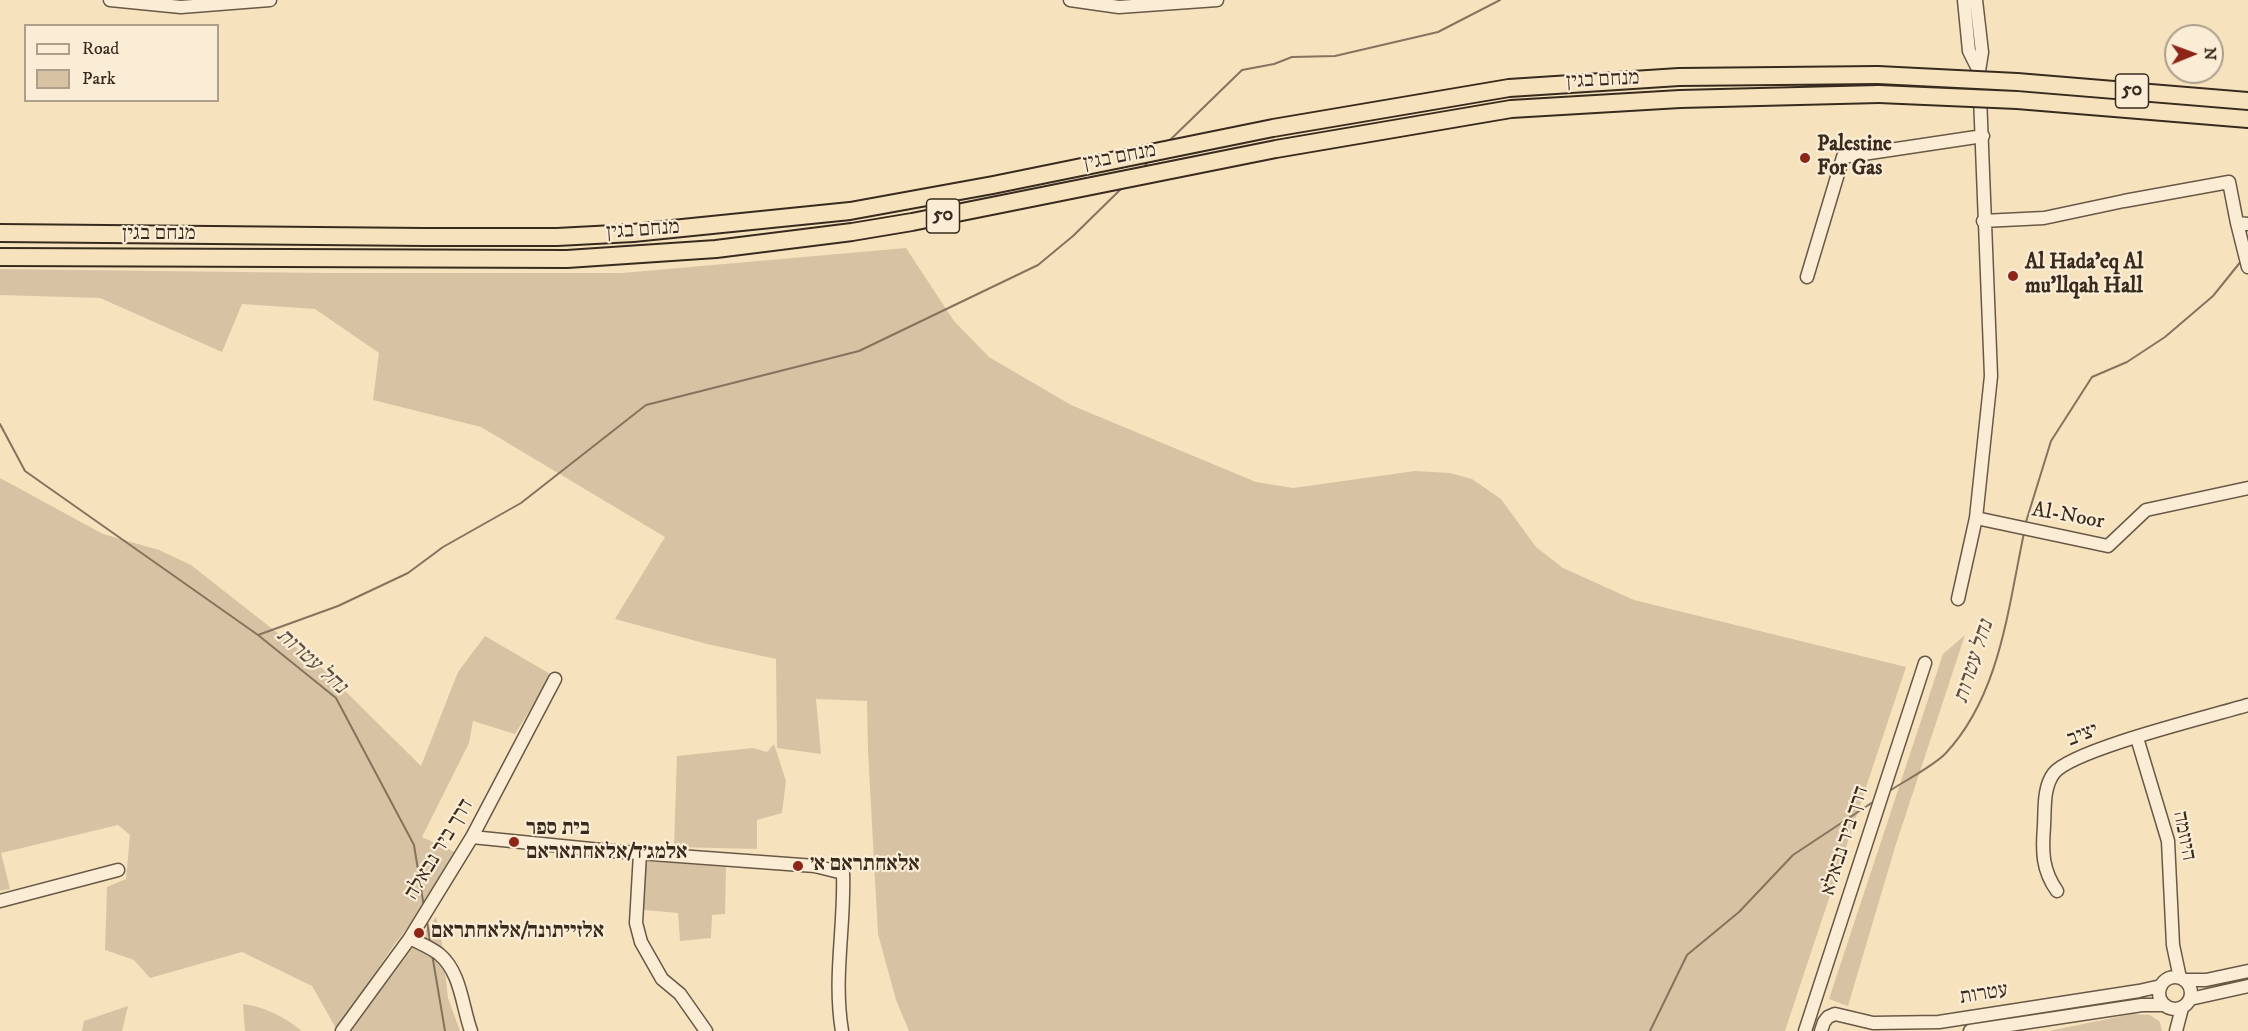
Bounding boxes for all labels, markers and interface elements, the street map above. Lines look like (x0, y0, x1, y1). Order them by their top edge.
legend (24, 24, 219, 102)
north arrow (2164, 24, 2224, 84)
text: Road (82, 38, 119, 60)
text: N (2200, 47, 2220, 60)
street label: מנחם בגין (1566, 66, 1640, 96)
text: Park (82, 68, 116, 90)
road number: 50 (2116, 74, 2148, 108)
place label: Palestine For Gas (1817, 133, 1892, 183)
street label: מנחם בגין (1082, 139, 1158, 177)
marker: Palestine For Gas (1798, 151, 1812, 165)
road number: 50 (926, 199, 960, 233)
street label: מנחם בגין (606, 216, 680, 246)
street label: מנחם בגין (122, 222, 196, 248)
place label: Al Hada'eq Al mu'llqah Hall (2025, 251, 2143, 301)
marker: Al Hada'eq Al mu'llqah Hall (2006, 269, 2020, 283)
street label: Al-Noor (2030, 498, 2106, 536)
water label: נחל עטרות (1949, 617, 2001, 707)
water label: נחל עטרות (270, 624, 352, 700)
street label: יציב (2064, 719, 2102, 753)
street label: דרך ביר נבאלא (1817, 783, 1875, 899)
street label: דרך ביר נבאלה (400, 795, 480, 905)
street label: היוזמה (2166, 809, 2200, 863)
place label: בית ספר אלמג׳ד/אלאחתאראם (526, 817, 687, 867)
marker: בית ספר אלמג׳ד/אלאחתאראם (507, 835, 521, 849)
place label: אלאחתראם א׳ (810, 853, 920, 879)
marker: אלאחתראם א׳ (791, 859, 805, 873)
place label: אלזייתונה/אלאחתראם (431, 920, 604, 946)
marker: אלזייתונה/אלאחתראם (412, 926, 426, 940)
street label: עטרות (1958, 979, 2010, 1011)

